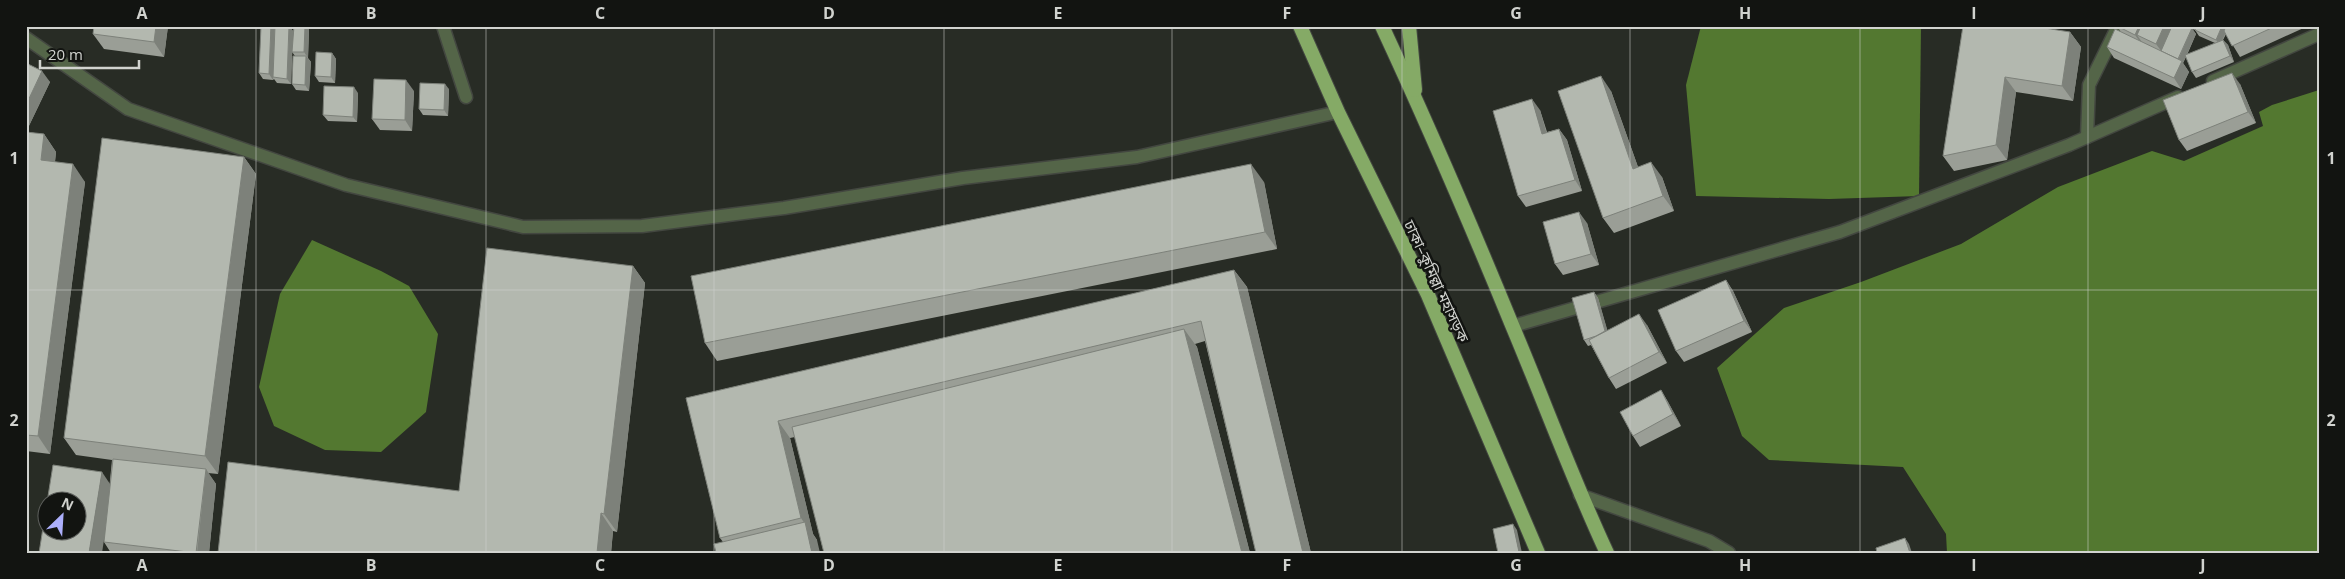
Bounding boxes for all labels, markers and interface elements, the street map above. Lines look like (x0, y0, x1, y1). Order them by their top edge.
text: A (136, 2, 148, 24)
text: B (366, 2, 376, 24)
text: C (595, 2, 605, 24)
text: D (823, 2, 835, 24)
text: E (1054, 2, 1063, 24)
text: F (1283, 2, 1291, 24)
text: G (1510, 2, 1522, 24)
text: H (1739, 2, 1751, 24)
text: I (1971, 2, 1977, 24)
text: J (2198, 2, 2206, 24)
scale bar (40, 38, 139, 70)
text: 20 m (48, 44, 83, 64)
text: 1 (9, 147, 19, 169)
text: 1 (2326, 147, 2336, 169)
street label: ঢাকা–কুমিল্লা মহাসড়ক (1400, 216, 1474, 346)
text: 2 (9, 409, 19, 431)
text: 2 (2326, 409, 2336, 431)
north arrow (38, 492, 88, 542)
text: N (59, 493, 77, 515)
text: A (136, 554, 148, 576)
text: B (366, 554, 376, 576)
text: C (595, 554, 605, 576)
text: D (823, 554, 835, 576)
text: E (1054, 554, 1063, 576)
text: F (1283, 554, 1291, 576)
text: G (1510, 554, 1522, 576)
text: H (1739, 554, 1751, 576)
text: I (1971, 554, 1977, 576)
text: J (2198, 554, 2206, 576)

